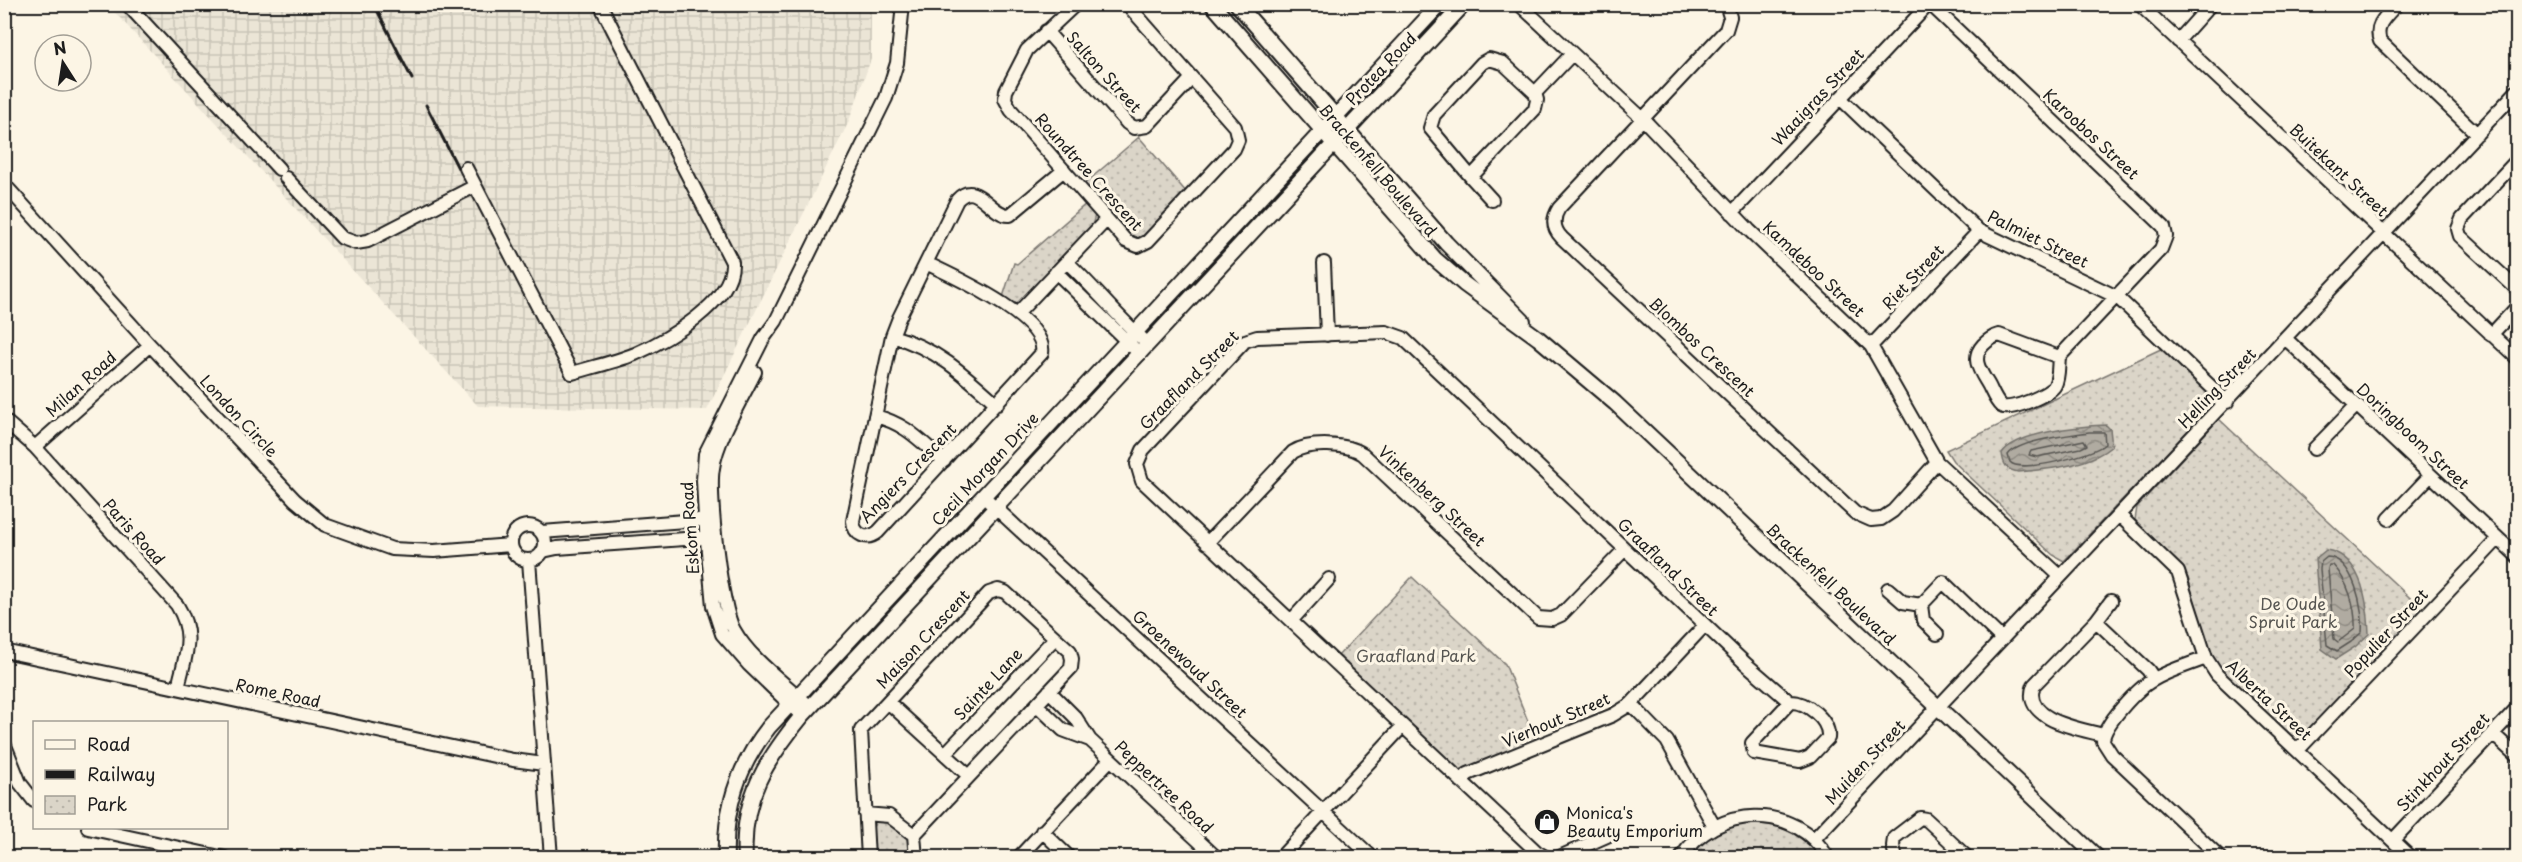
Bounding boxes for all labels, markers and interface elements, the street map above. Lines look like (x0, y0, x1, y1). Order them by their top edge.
street label: Salton Street (1062, 25, 1148, 118)
street label: Protea Road (1339, 26, 1421, 110)
north arrow (33, 33, 93, 93)
text: N (51, 34, 68, 60)
street label: Waaigras Street (1766, 42, 1869, 150)
street label: Karoobos Street (2038, 82, 2145, 185)
street label: Brackenfell Boulevard (1314, 98, 1443, 241)
street label: Roundtree Crescent (1030, 107, 1150, 236)
street label: Buitekant Street (2285, 117, 2395, 222)
street label: Palmiet Street (1984, 203, 2093, 273)
street label: Kamdeboo Street (1758, 215, 1871, 322)
street label: Riet Street (1876, 238, 1949, 314)
street label: Blombos Crescent (1644, 291, 1761, 402)
street label: Graafland Street (1133, 324, 1244, 435)
street label: Helling Street (2172, 341, 2261, 433)
street label: Milan Road (40, 345, 121, 422)
street label: London Circle (195, 369, 284, 462)
street label: Doringboom Street (2352, 377, 2476, 494)
street label: Cecil Morgan Drive (925, 406, 1044, 531)
street label: Angiers Crescent (853, 417, 962, 528)
street label: Vinkenberg Street (1374, 439, 1492, 552)
street label: Eskom Road (674, 481, 704, 575)
street label: Paris Road (98, 493, 171, 570)
street label: Graafland Street (1613, 512, 1725, 621)
street label: Brackenfell Boulevard (1762, 517, 1902, 650)
street label: Populier Street (2338, 582, 2433, 682)
street label: Maison Crescent (870, 583, 975, 693)
park label: De Oude Spruit Park (2249, 591, 2338, 633)
street label: Groenewoud Street (1128, 604, 1254, 723)
street label: Sainte Lane (947, 642, 1027, 725)
park label: Graafland Park (1356, 643, 1476, 667)
street label: Alberta Street (2221, 653, 2318, 746)
street label: Rome Road (234, 671, 323, 713)
street label: Vierhout Street (1498, 685, 1614, 753)
street label: Stinkhout Street (2390, 706, 2495, 816)
street label: Muiden Street (1819, 713, 1910, 809)
legend (33, 721, 228, 829)
text: Road (87, 730, 131, 757)
street label: Peppertree Road (1110, 734, 1219, 838)
text: Railway (87, 760, 155, 787)
text: Park (87, 790, 127, 817)
place label: Monica's Beauty Emporium (1566, 800, 1703, 842)
shop icon: Monica's Beauty Emporium (1532, 807, 1562, 837)

